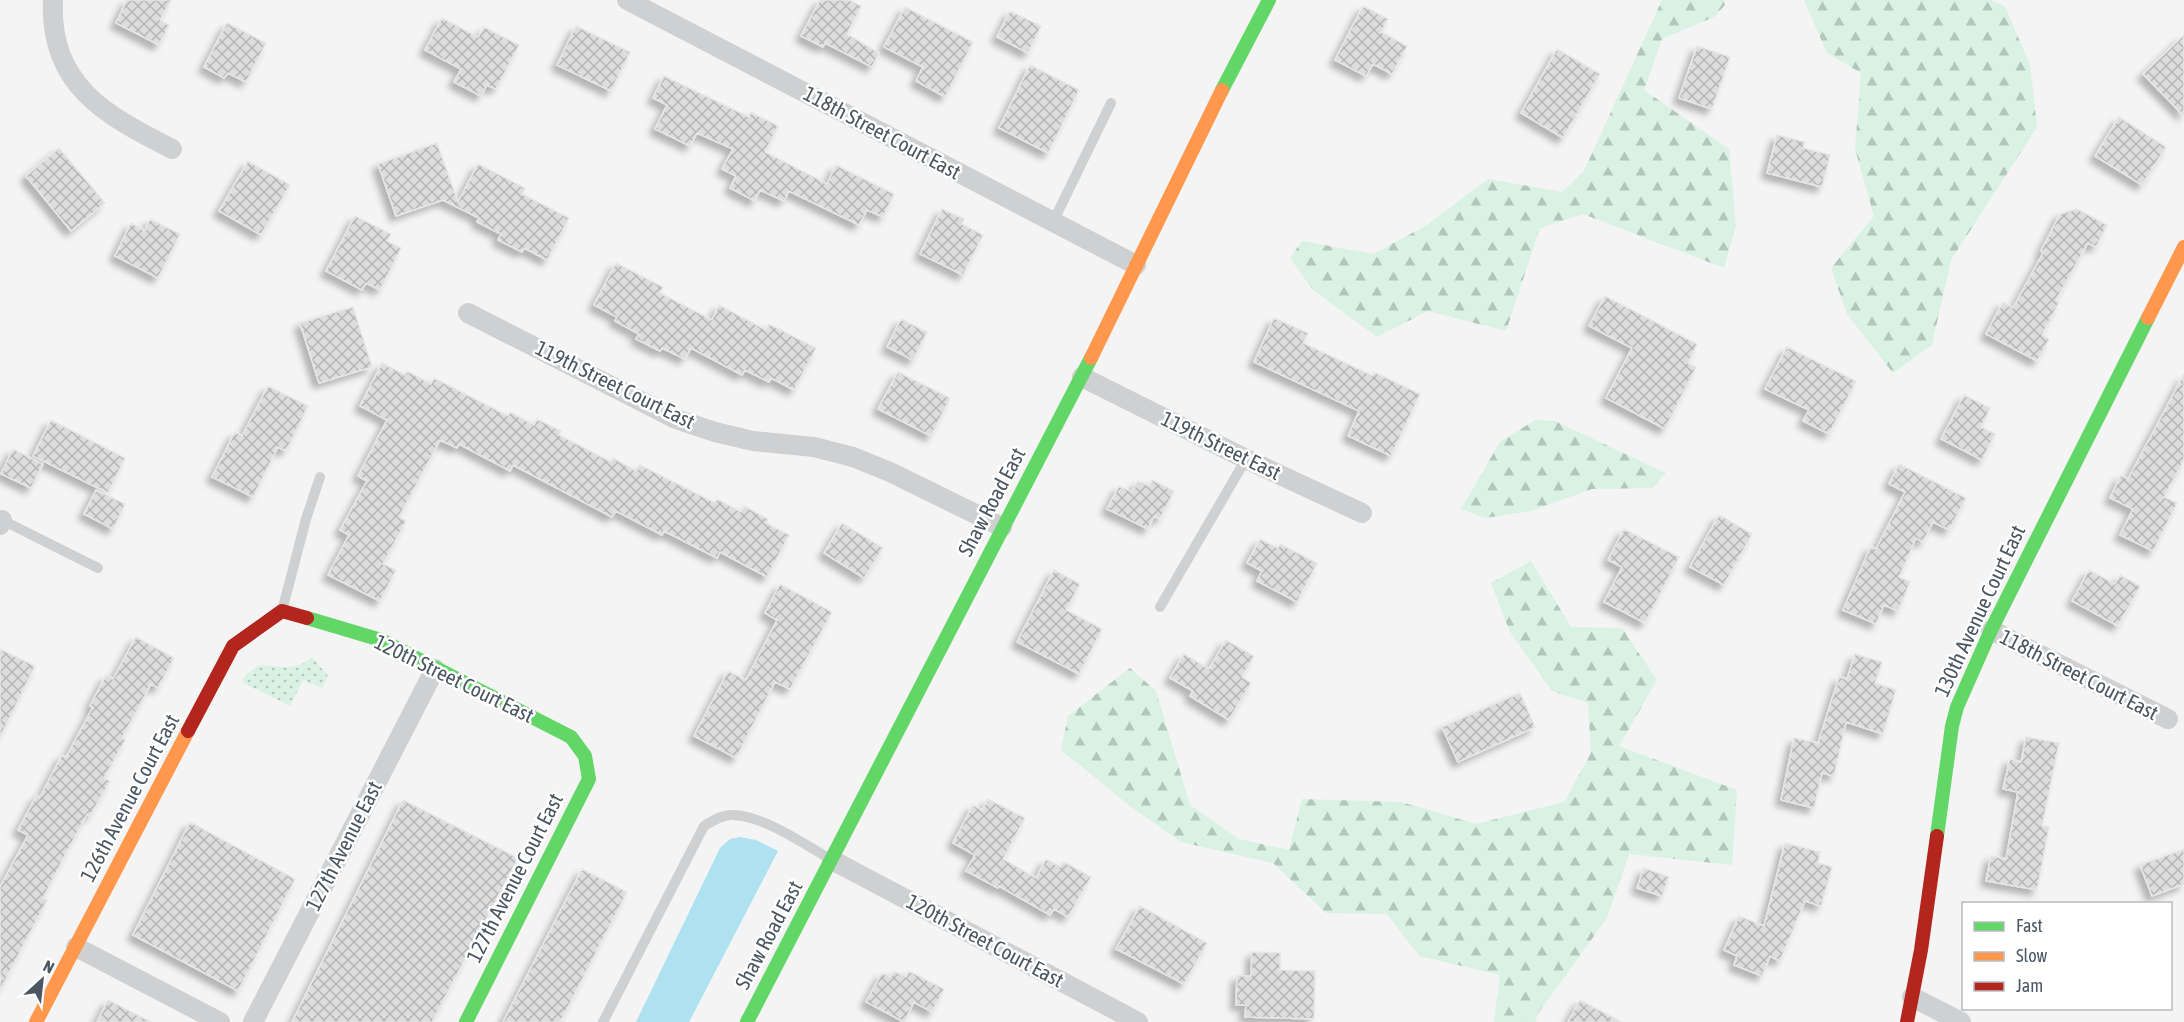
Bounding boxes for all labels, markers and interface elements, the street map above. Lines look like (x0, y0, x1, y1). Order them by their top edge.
street label: 118th Street Court East (800, 81, 965, 184)
street label: 119th Street Court East (532, 335, 699, 433)
street label: 119th Street East (1158, 406, 1285, 484)
street label: Shaw Road East (953, 443, 1030, 560)
street label: 130th Avenue Court East (1929, 521, 2029, 700)
street label: 118th Street Court East (1996, 624, 2163, 724)
street label: 120th Street Court East (371, 629, 538, 727)
street label: 126th Avenue Court East (75, 710, 183, 885)
street label: 127th Avenue East (300, 777, 386, 914)
street label: 127th Avenue Court East (461, 789, 567, 966)
street label: Shaw Road East (730, 876, 807, 993)
street label: 120th Street Court East (903, 889, 1068, 992)
legend (1962, 902, 2172, 1010)
text: Fast (2016, 915, 2043, 936)
text: Slow (2016, 945, 2047, 966)
north arrow (12, 950, 72, 1010)
text: N (41, 956, 57, 977)
text: Jam (2016, 975, 2043, 996)

